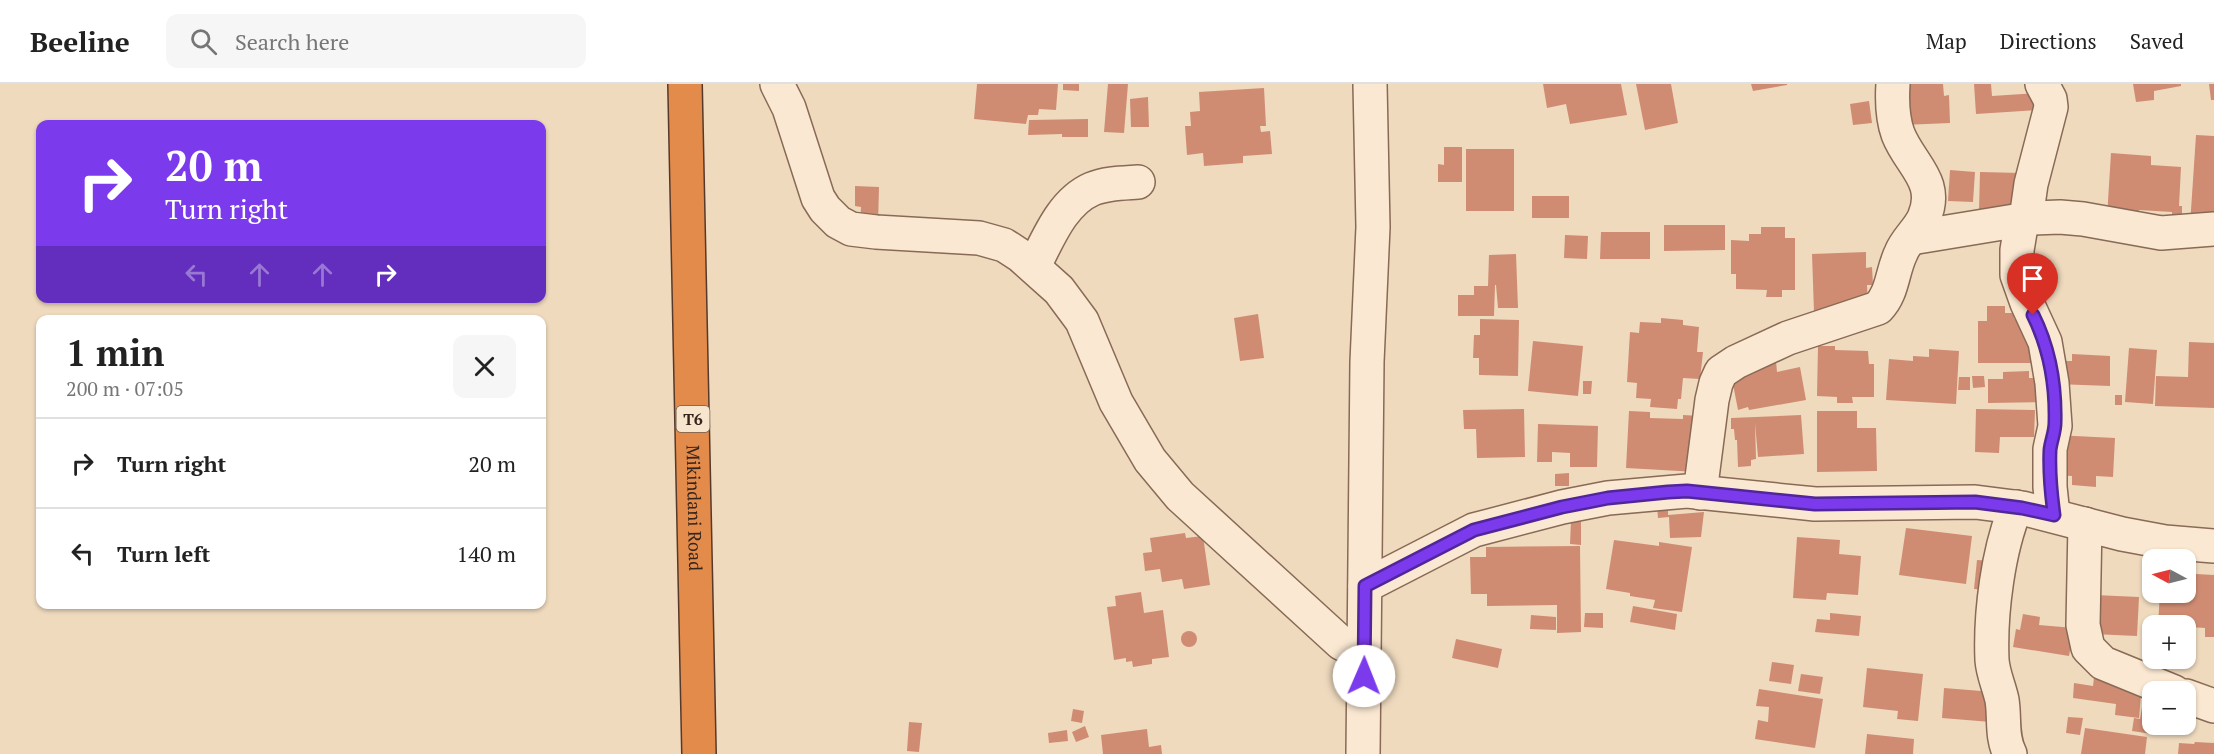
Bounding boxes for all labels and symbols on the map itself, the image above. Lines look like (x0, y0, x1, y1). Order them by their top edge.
pin (2007, 253, 2058, 315)
road number: T6 (676, 406, 710, 432)
street label: Mikindani Road (682, 445, 708, 571)
north arrow (2142, 549, 2196, 603)
position arrow (1332, 644, 1396, 708)

